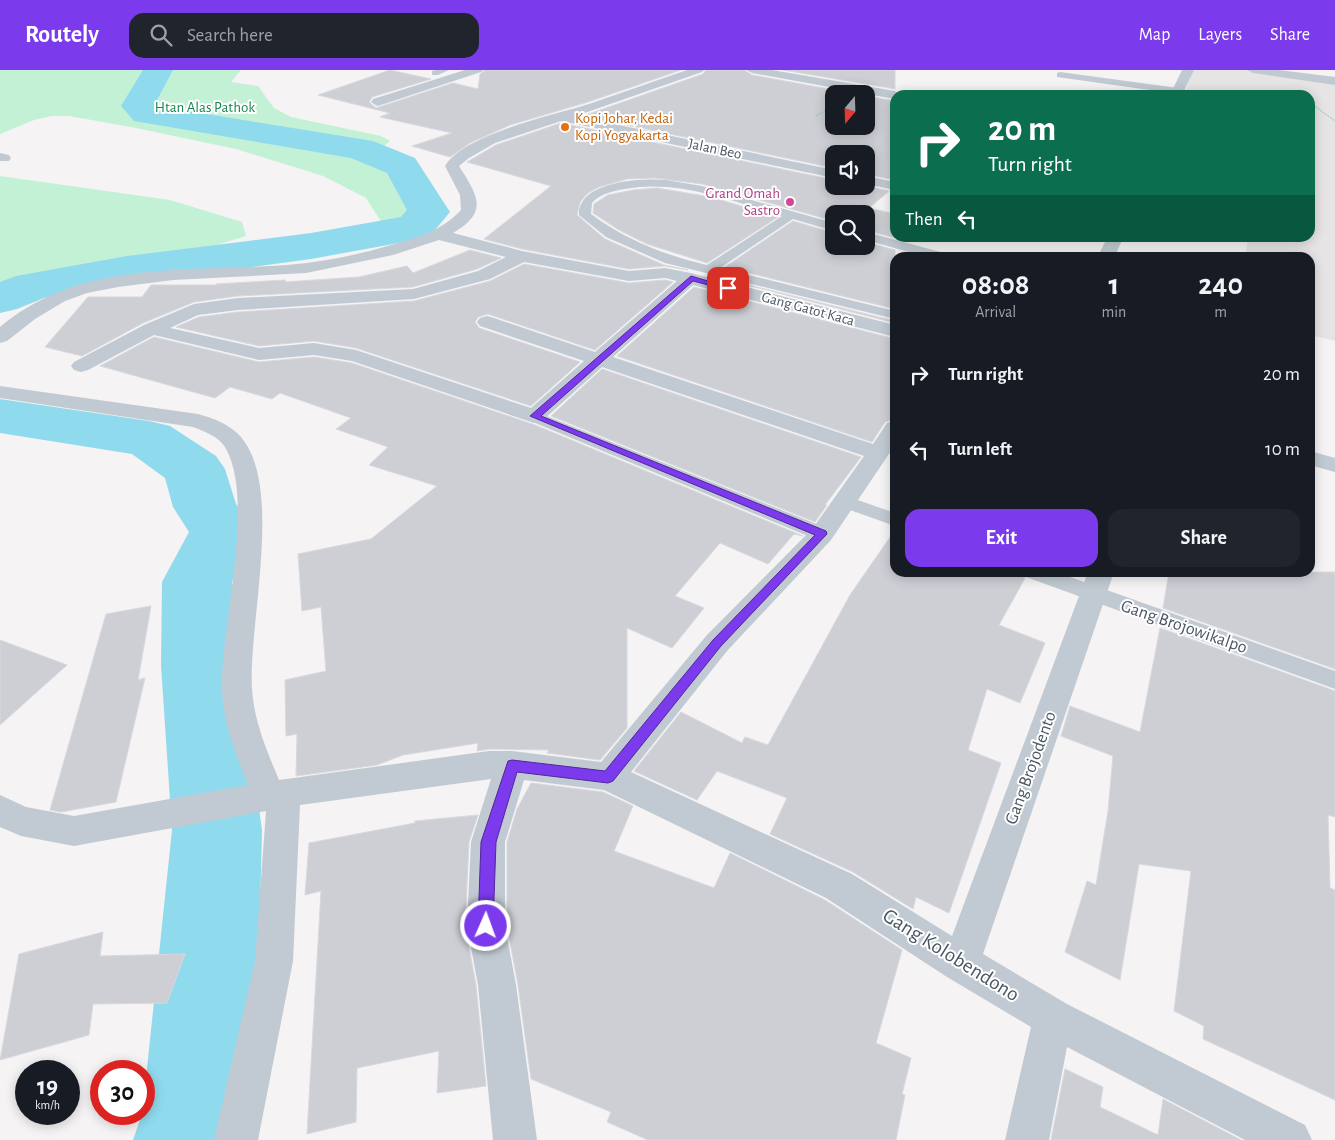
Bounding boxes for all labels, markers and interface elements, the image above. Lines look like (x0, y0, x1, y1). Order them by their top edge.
search box (129, 13, 479, 58)
icon: search (147, 21, 175, 49)
text: Routely (25, 23, 99, 47)
text: Search here (187, 26, 273, 45)
text: Map (1139, 26, 1170, 44)
text: Layers (1198, 26, 1242, 44)
text: Share (1270, 26, 1310, 44)
north arrow (825, 85, 875, 135)
map controls (825, 85, 875, 255)
park label: Htan Alas Pathok (155, 100, 255, 115)
icon: right (905, 110, 970, 175)
place label: Kopi Johar, Kedai Kopi Yogyakarta (575, 111, 673, 143)
text: 20 m (988, 112, 1056, 147)
marker: Kopi Johar, Kedai Kopi Yogyakarta (559, 121, 571, 133)
street label: Jalan Beo (687, 136, 743, 162)
button: sound (825, 145, 875, 195)
text: Turn right (988, 153, 1072, 175)
place label: Grand Omah Sastro (706, 186, 780, 218)
marker: Grand Omah Sastro (784, 196, 796, 208)
button: search (825, 205, 875, 255)
icon: left (953, 205, 981, 233)
text: Then (905, 210, 943, 229)
pin (707, 267, 749, 309)
text: 08:08 (962, 270, 1030, 300)
text: 1 (1109, 270, 1119, 300)
text: 240 (1198, 270, 1243, 300)
icon: arrive (714, 274, 742, 302)
street label: Gang Gatot Kaca (760, 289, 856, 329)
text: Arrival (975, 304, 1016, 320)
text: min (1101, 304, 1126, 320)
text: m (1214, 304, 1227, 320)
icon: right (905, 361, 933, 389)
text: Turn right (948, 365, 1023, 384)
text: 20 m (1263, 365, 1300, 384)
icon: left (905, 436, 933, 464)
text: Turn left (948, 440, 1012, 459)
text: 10 m (1265, 440, 1300, 459)
button: Exit (905, 509, 1098, 567)
button: Share (1108, 509, 1300, 567)
street label: Gang Brojowikalpo (1118, 597, 1250, 657)
street label: Gang Brojodento (1002, 709, 1060, 827)
position arrow (459, 899, 511, 951)
street label: Gang Kolobendono (879, 905, 1023, 1005)
speed limit sign: 30 (90, 1060, 155, 1125)
text: 19 (37, 1074, 58, 1099)
text: km/h (35, 1099, 60, 1111)

